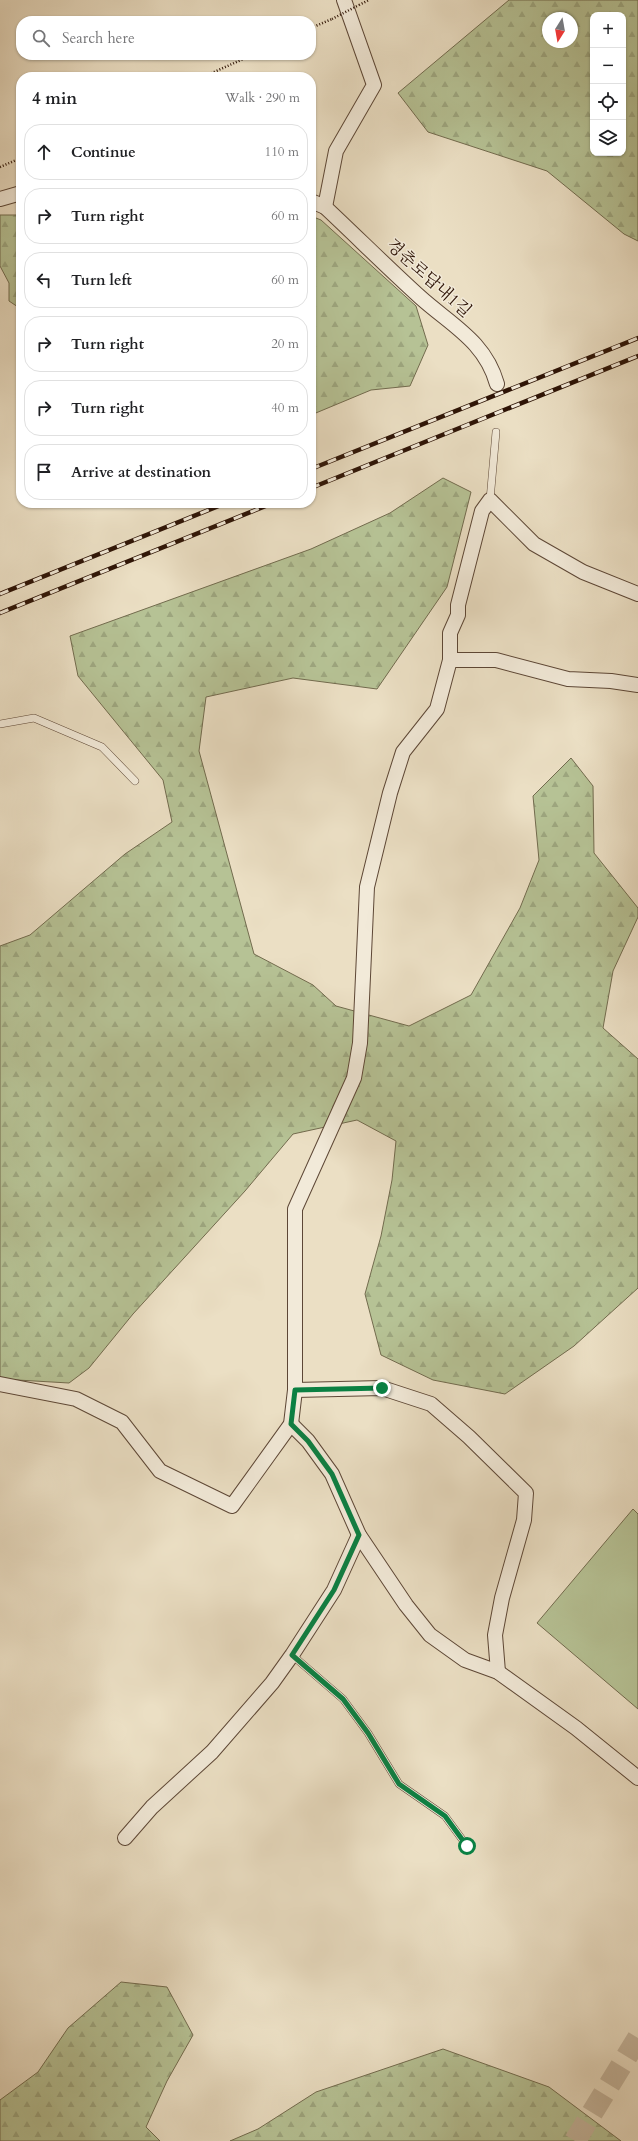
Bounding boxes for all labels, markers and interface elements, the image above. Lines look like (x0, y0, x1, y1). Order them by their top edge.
north arrow (542, 12, 578, 48)
map controls (590, 12, 626, 156)
button: + (590, 12, 626, 48)
search box (16, 16, 316, 60)
icon: search (30, 27, 52, 49)
text: Search here (62, 28, 135, 48)
button: − (590, 48, 626, 84)
button: locate (590, 84, 626, 120)
text: 4 min (32, 87, 77, 110)
text: Walk · 290 m (225, 89, 300, 107)
button: layers (590, 120, 626, 156)
icon: ahead (33, 141, 55, 163)
text: Continue (71, 142, 136, 162)
text: 110 m (265, 143, 299, 161)
icon: right (33, 205, 55, 227)
text: Turn right (71, 206, 144, 226)
text: 60 m (271, 207, 299, 225)
street label: 경춘로답내1길 (381, 234, 477, 322)
icon: left (33, 269, 55, 291)
text: Turn left (71, 270, 132, 290)
text: 60 m (271, 271, 299, 289)
icon: right (33, 333, 55, 355)
text: Turn right (71, 334, 144, 354)
text: 20 m (271, 335, 299, 353)
icon: right (33, 397, 55, 419)
text: Turn right (71, 398, 144, 418)
text: 40 m (271, 399, 299, 417)
icon: arrive (33, 461, 55, 483)
text: Arrive at destination (71, 462, 211, 482)
route end (373, 1379, 391, 1397)
route start (458, 1837, 476, 1855)

